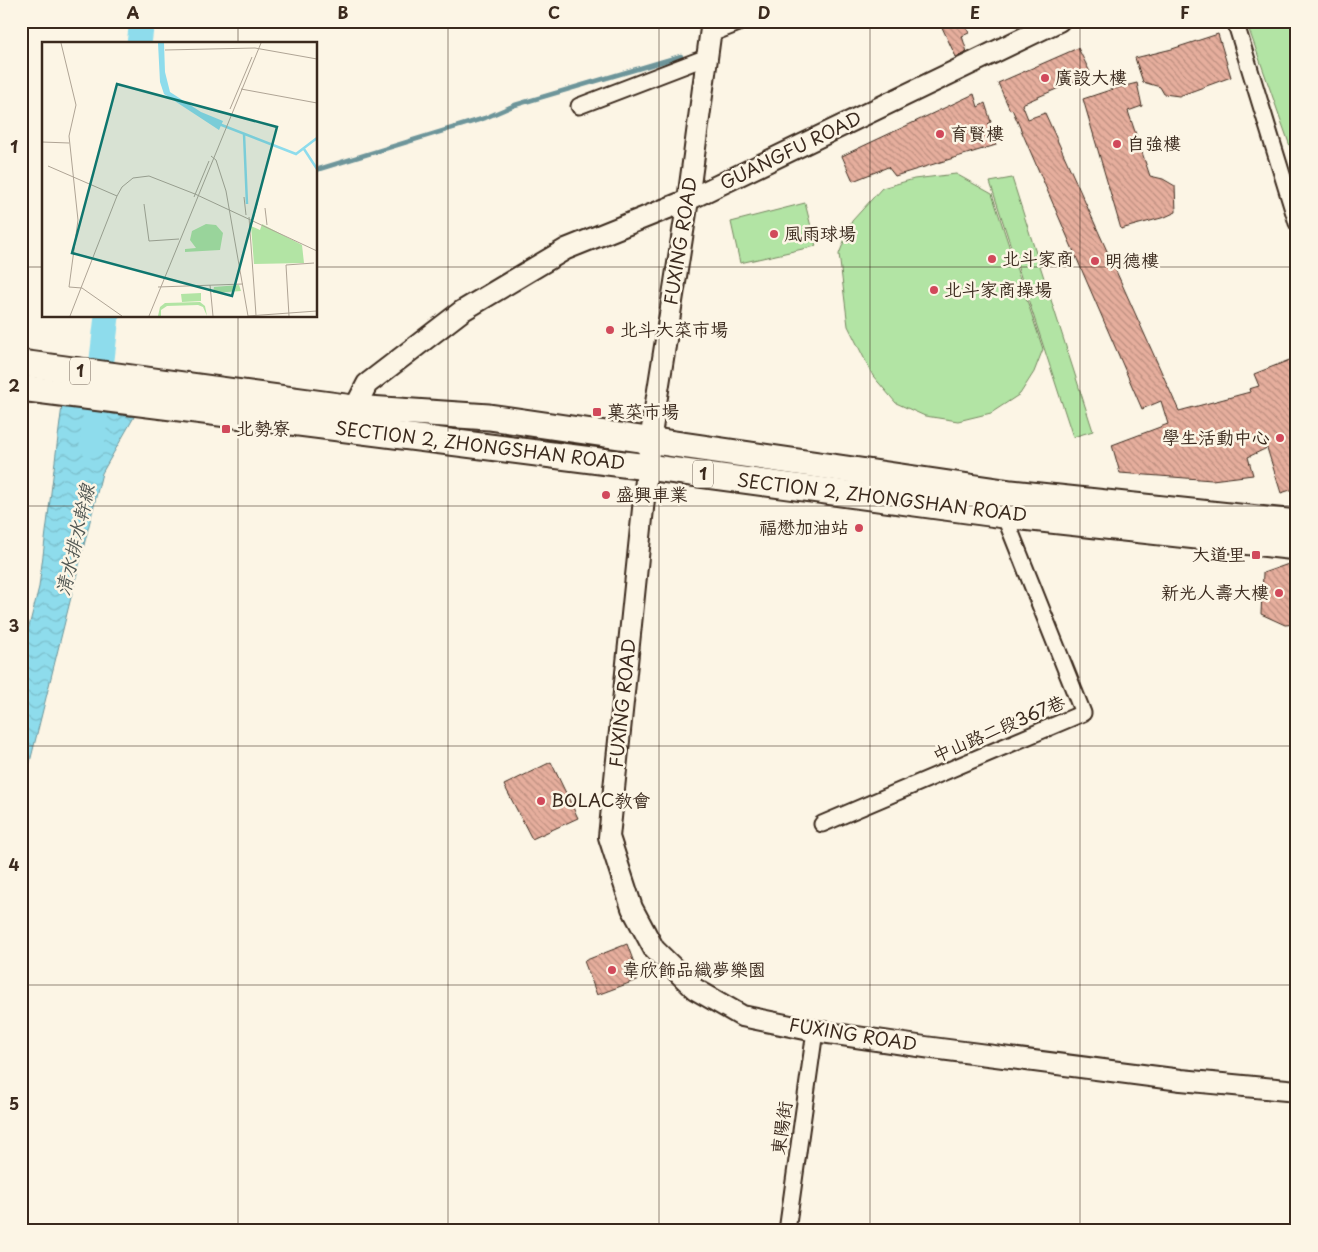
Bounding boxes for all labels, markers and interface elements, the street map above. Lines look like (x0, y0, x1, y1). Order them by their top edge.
text: A (127, 0, 140, 24)
text: B (338, 0, 349, 24)
text: C (548, 0, 560, 24)
text: D (758, 0, 770, 24)
text: E (970, 0, 980, 24)
text: F (1180, 0, 1190, 24)
inset map (42, 42, 318, 318)
place label: 廣設大樓 (1055, 63, 1127, 90)
marker: 廣設大樓 (1039, 72, 1051, 84)
street label: GUANGFU ROAD (715, 104, 866, 196)
place label: 育賢樓 (950, 119, 1004, 146)
marker: 育賢樓 (934, 128, 946, 140)
place label: 自強樓 (1127, 129, 1181, 156)
text: 1 (10, 134, 18, 158)
marker: 自強樓 (1111, 138, 1123, 150)
street label: FUXING ROAD (656, 175, 703, 307)
place label: 風雨球場 (784, 219, 856, 246)
marker: 風雨球場 (768, 228, 780, 240)
place label: 北斗家商 (1002, 244, 1074, 271)
place label: 明德樓 (1105, 246, 1159, 273)
marker: 北斗家商 (986, 253, 998, 265)
marker: 明德樓 (1089, 255, 1101, 267)
place label: 北斗家商操場 (944, 275, 1052, 302)
marker: 北斗家商操場 (928, 284, 940, 296)
place label: 北斗大菜市場 (620, 315, 728, 342)
marker: 北斗大菜市場 (604, 324, 616, 336)
road number: 1 (70, 358, 90, 384)
text: 2 (8, 373, 20, 397)
place label: 菓菜市場 (607, 397, 679, 424)
marker: 菓菜市場 (591, 406, 603, 418)
street label: SECTION 2, ZHONGSHAN ROAD (334, 413, 627, 476)
place label: 北勢寮 (236, 414, 290, 441)
marker: 北勢寮 (220, 423, 232, 435)
place label: 學生活動中心 (1162, 423, 1270, 450)
marker: 學生活動中心 (1274, 432, 1286, 444)
road number: 1 (693, 460, 713, 488)
street label: SECTION 2, ZHONGSHAN ROAD (736, 465, 1029, 528)
water label: 清水排水幹線 (48, 480, 101, 598)
place label: 盛興車業 (616, 480, 688, 507)
marker: 盛興車業 (600, 489, 612, 501)
place label: 福懋加油站 (759, 513, 849, 540)
marker: 福懋加油站 (853, 522, 865, 534)
place label: 大道里 (1192, 540, 1246, 567)
marker: 大道里 (1250, 549, 1262, 561)
place label: 新光人壽大樓 (1161, 578, 1269, 605)
marker: 新光人壽大樓 (1273, 587, 1285, 599)
text: 3 (9, 613, 19, 637)
street label: FUXING ROAD (601, 637, 642, 769)
street label: 中山路二段367巷 (928, 687, 1069, 768)
place label: BOLAC教會 (551, 786, 651, 813)
marker: BOLAC教會 (535, 795, 547, 807)
text: 4 (9, 852, 20, 876)
place label: 韋欣飾品織夢樂園 (622, 955, 766, 982)
marker: 韋欣飾品織夢樂園 (606, 964, 618, 976)
street label: FUXING ROAD (787, 1010, 919, 1057)
text: 5 (9, 1091, 19, 1115)
street label: 東陽街 (763, 1099, 798, 1156)

